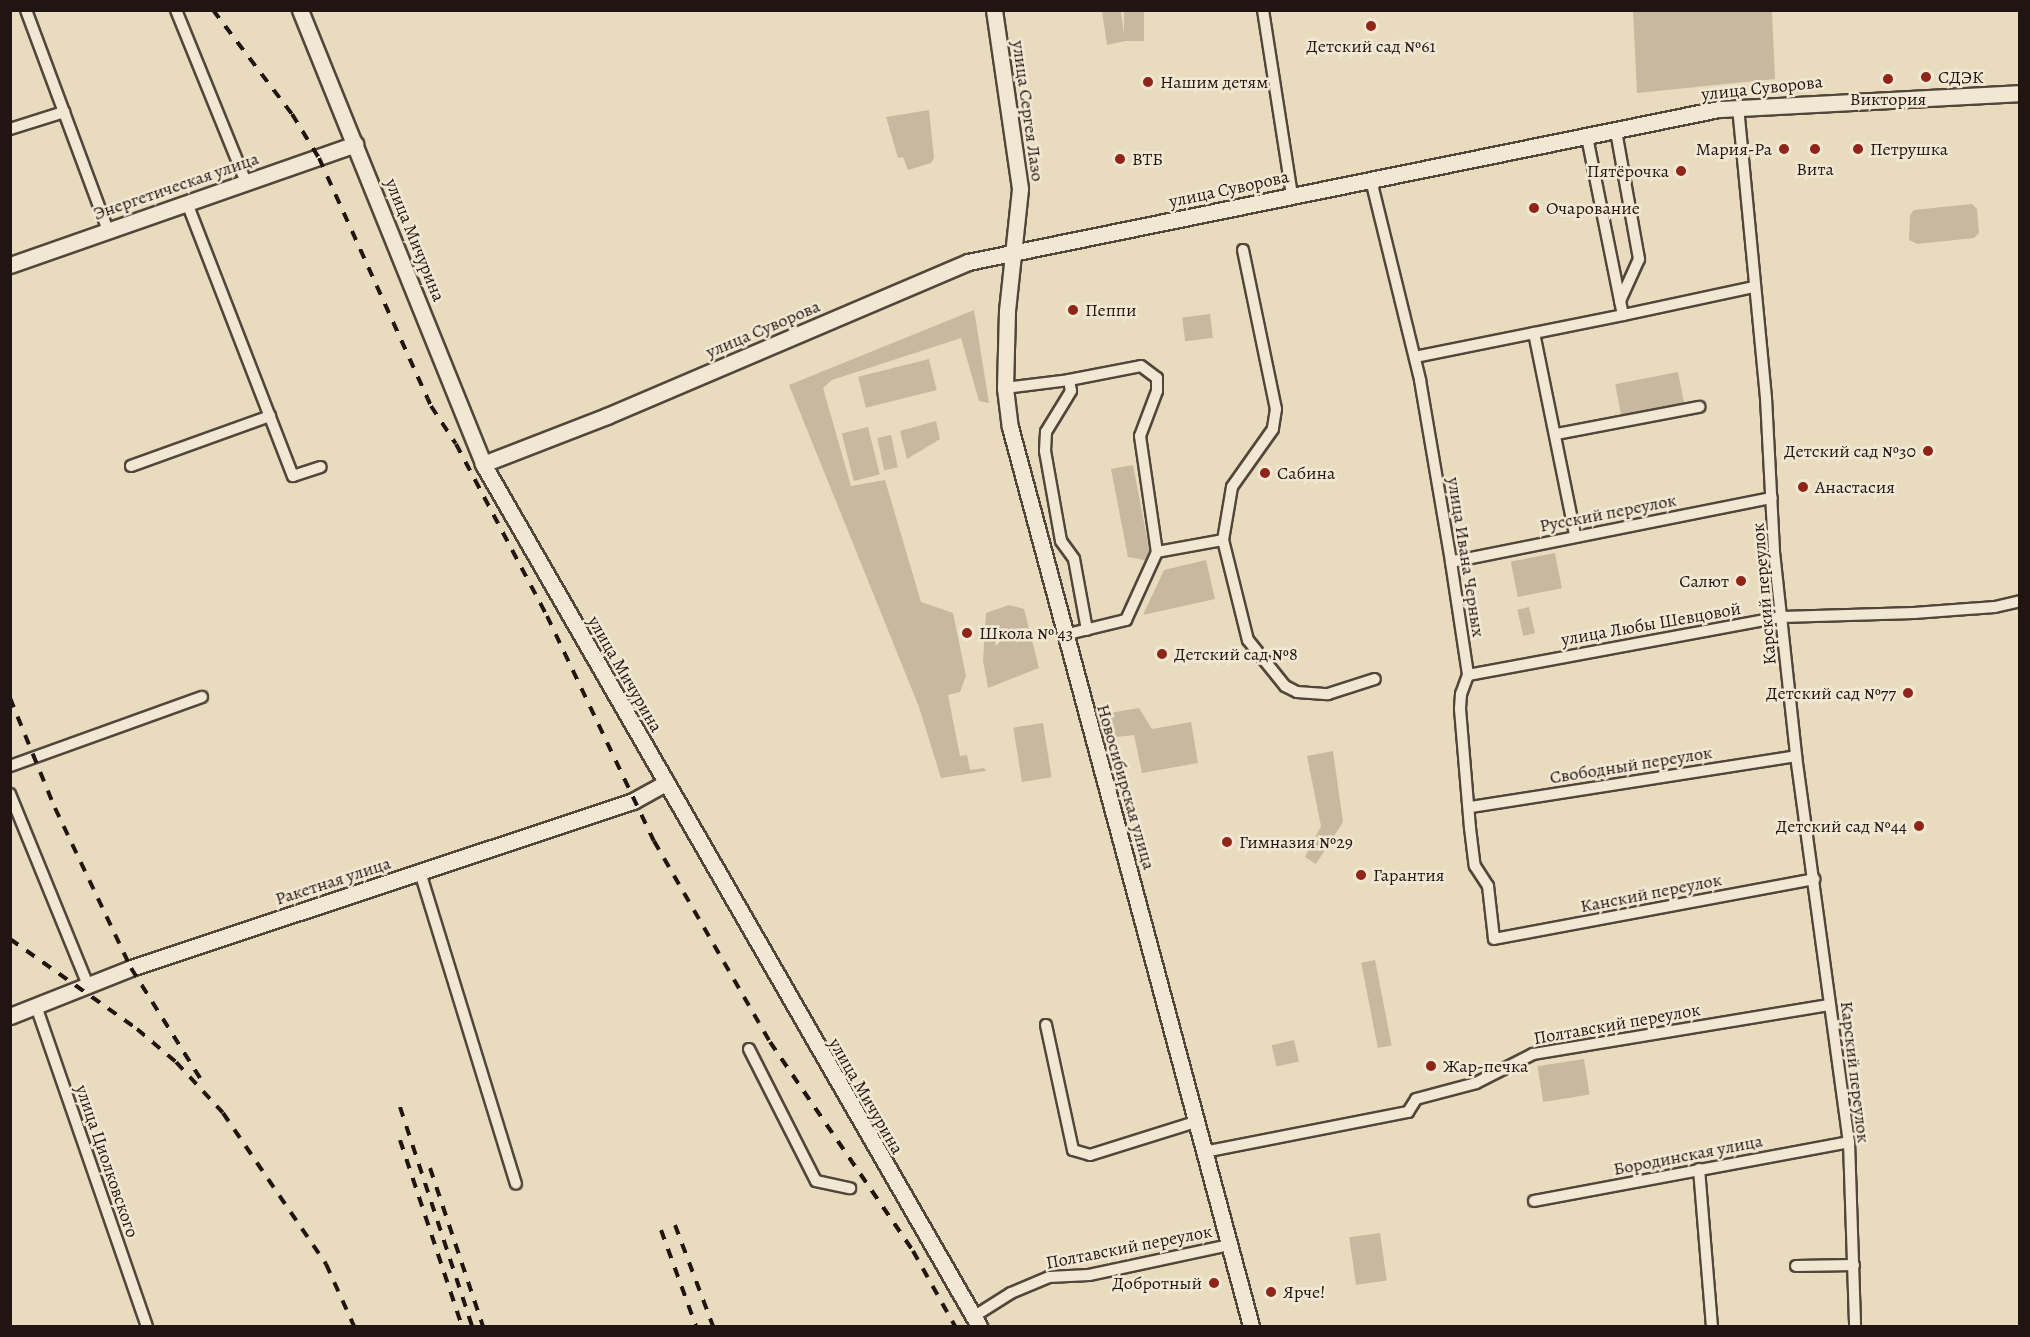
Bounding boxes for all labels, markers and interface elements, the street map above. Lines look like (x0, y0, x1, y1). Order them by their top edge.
marker: Детский сад №61 (1364, 19, 1378, 33)
place label: Детский сад №61 (1306, 35, 1436, 57)
street label: улица Сергея Лазо (1007, 39, 1049, 183)
place label: СДЭК (1938, 66, 1983, 88)
marker: СДЭК (1919, 70, 1933, 84)
place label: Нашим детям (1160, 71, 1268, 93)
street label: улица Суворова (1700, 71, 1824, 105)
marker: Виктория (1881, 72, 1895, 86)
marker: Нашим детям (1141, 75, 1155, 89)
place label: Виктория (1850, 88, 1926, 110)
place label: Мария-Ра (1696, 138, 1772, 160)
place label: Петрушка (1870, 138, 1948, 160)
marker: Мария-Ра (1777, 142, 1791, 156)
marker: Вита (1808, 142, 1822, 156)
marker: Петрушка (1851, 142, 1865, 156)
street label: Энергетическая улица (90, 148, 262, 224)
place label: ВТБ (1132, 148, 1163, 170)
marker: ВТБ (1113, 152, 1127, 166)
place label: Вита (1796, 158, 1834, 180)
place label: Пятёрочка (1587, 160, 1669, 182)
marker: Пятёрочка (1674, 164, 1688, 178)
street label: улица Суворова (1167, 166, 1291, 212)
street label: улица Мичурина (381, 175, 449, 305)
place label: Очарование (1546, 197, 1640, 219)
marker: Очарование (1527, 201, 1541, 215)
street label: улица Суворова (703, 295, 823, 363)
place label: Пеппи (1085, 299, 1137, 321)
marker: Пеппи (1066, 303, 1080, 317)
place label: Детский сад №30 (1784, 440, 1916, 462)
marker: Детский сад №30 (1921, 444, 1935, 458)
place label: Сабина (1277, 462, 1335, 484)
marker: Сабина (1258, 466, 1272, 480)
street label: улица Ивана Черных (1443, 476, 1489, 638)
place label: Анастасия (1815, 476, 1895, 498)
marker: Анастасия (1796, 480, 1810, 494)
street label: Русский переулок (1538, 489, 1678, 537)
street label: Карский переулок (1747, 522, 1781, 666)
place label: Салют (1679, 570, 1729, 592)
marker: Салют (1734, 574, 1748, 588)
street label: улица Любы Шевцовой (1559, 598, 1743, 650)
street label: улица Мичурина (583, 612, 667, 736)
place label: Школа № 43 (979, 622, 1073, 644)
marker: Школа № 43 (960, 626, 974, 640)
place label: Детский сад №8 (1174, 643, 1298, 665)
marker: Детский сад №8 (1155, 647, 1169, 661)
place label: Детский сад №77 (1766, 682, 1896, 704)
marker: Детский сад №77 (1901, 686, 1915, 700)
street label: Новосибирская улица (1092, 702, 1160, 872)
street label: Свободный переулок (1548, 741, 1714, 789)
place label: Детский сад №44 (1776, 815, 1907, 837)
marker: Детский сад №44 (1912, 819, 1926, 833)
place label: Гимназия №29 (1239, 831, 1353, 853)
marker: Гимназия №29 (1220, 835, 1234, 849)
street label: Ракетная улица (273, 852, 393, 910)
place label: Гарантия (1373, 864, 1445, 886)
marker: Гарантия (1354, 868, 1368, 882)
street label: Канский переулок (1578, 869, 1724, 917)
street label: Полтавский переулок (1532, 999, 1702, 1049)
street label: Карский переулок (1836, 1000, 1874, 1144)
street label: улица Мичурина (824, 1034, 908, 1158)
place label: Жар-печка (1443, 1055, 1528, 1077)
marker: Жар-печка (1424, 1059, 1438, 1073)
street label: улица Циолковского (71, 1082, 143, 1240)
street label: Бородинская улица (1612, 1130, 1764, 1180)
street label: Полтавский переулок (1044, 1220, 1214, 1274)
place label: Добротный (1112, 1272, 1202, 1294)
marker: Добротный (1207, 1276, 1221, 1290)
place label: Ярче! (1283, 1281, 1325, 1303)
marker: Ярче! (1264, 1285, 1278, 1299)

